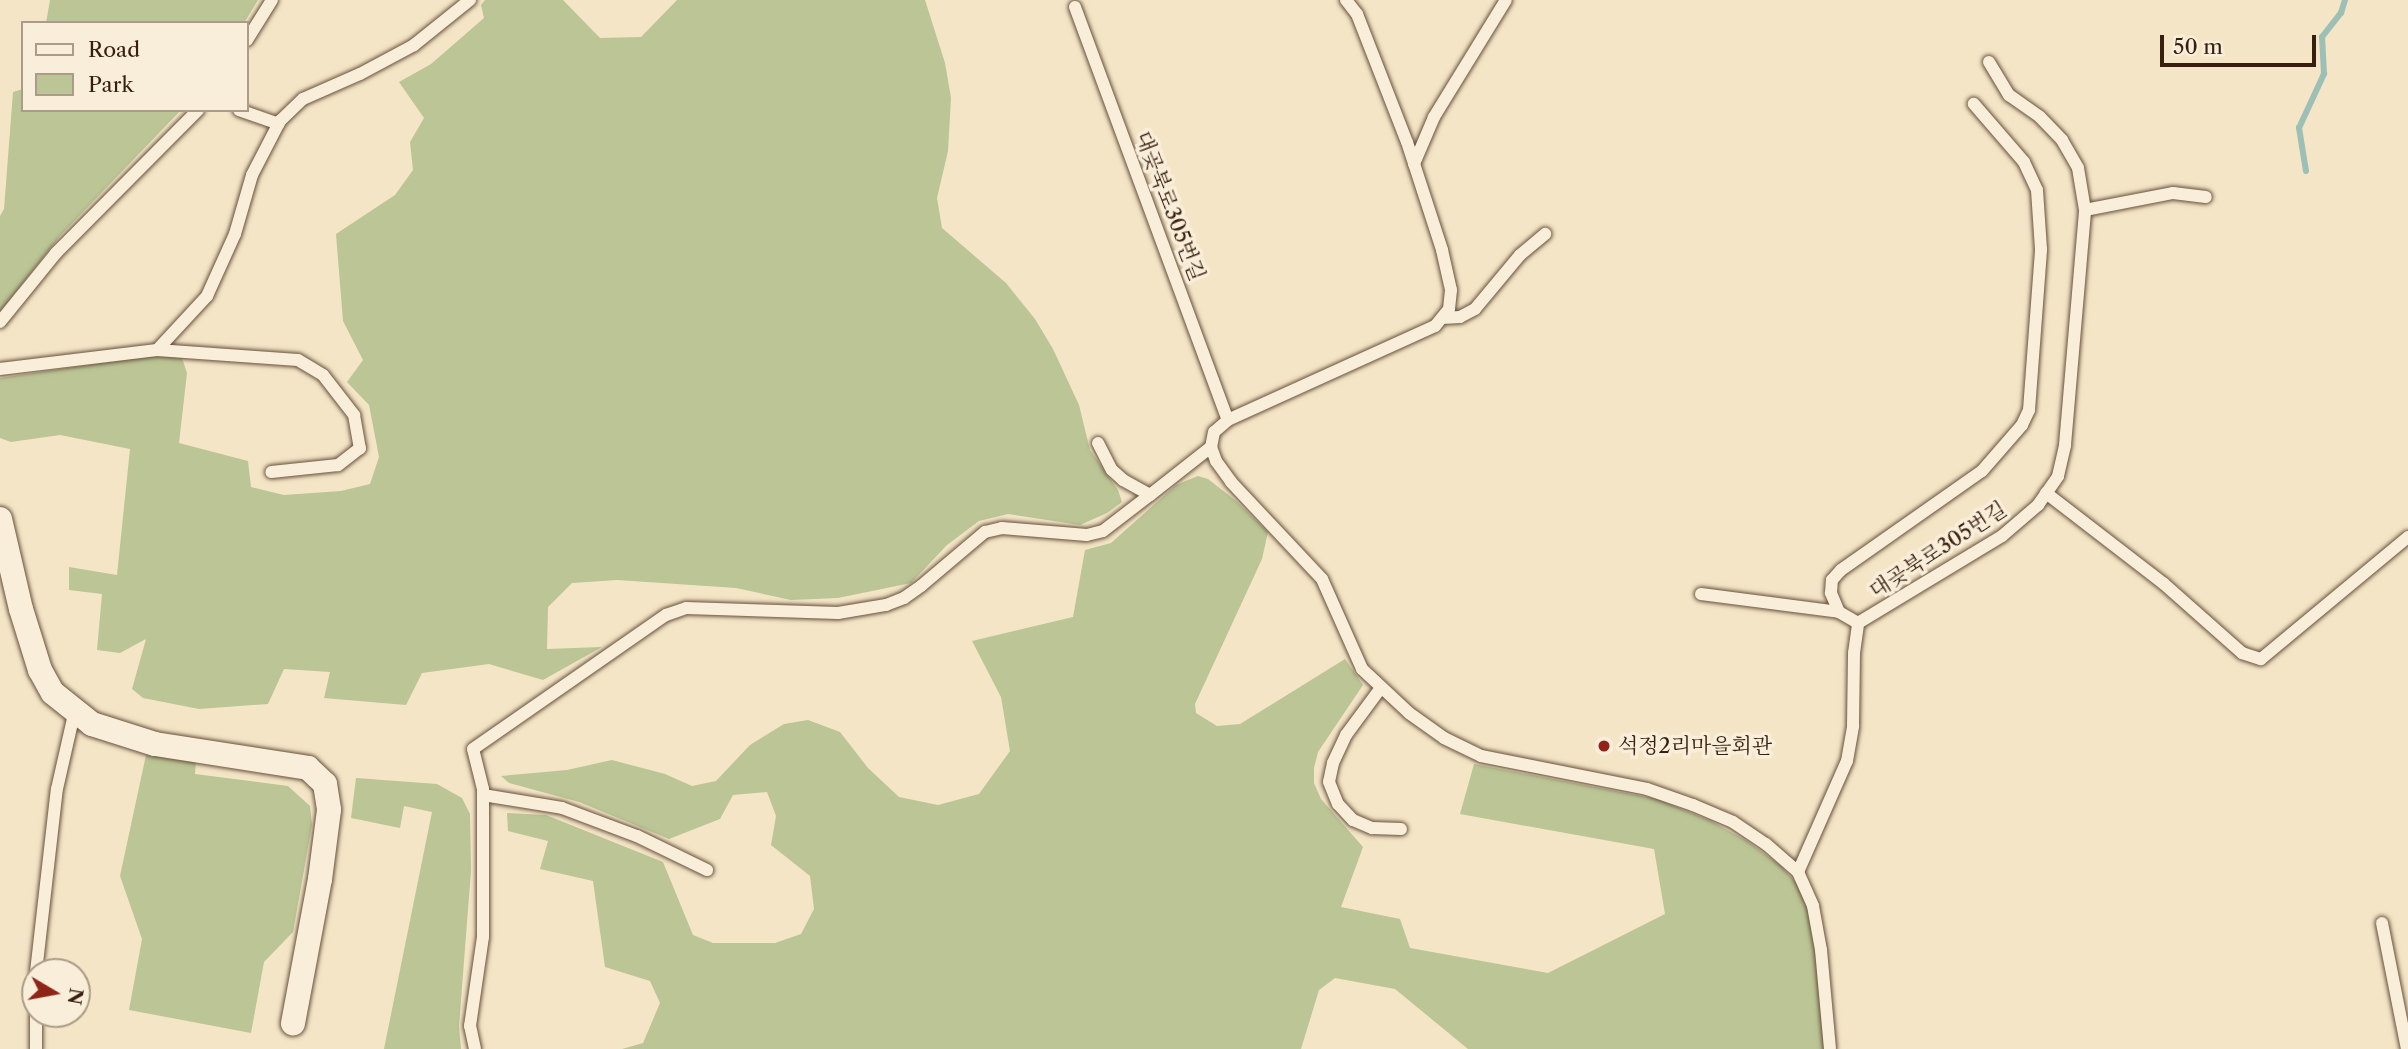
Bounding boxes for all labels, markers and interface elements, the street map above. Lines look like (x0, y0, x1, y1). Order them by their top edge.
legend (21, 21, 248, 112)
scale bar (2163, 21, 2319, 65)
text: 50 m (2173, 34, 2223, 59)
text: Road (88, 37, 140, 62)
text: Park (88, 72, 134, 97)
street label: 대곶북로305번길 (1130, 128, 1210, 284)
street label: 대곶북로305번길 (1865, 496, 2011, 604)
place label: 석정2리마을회관 (1618, 733, 1772, 759)
marker: 석정2리마을회관 (1596, 738, 1612, 754)
north arrow (21, 958, 91, 1028)
text: N (62, 986, 88, 1007)

